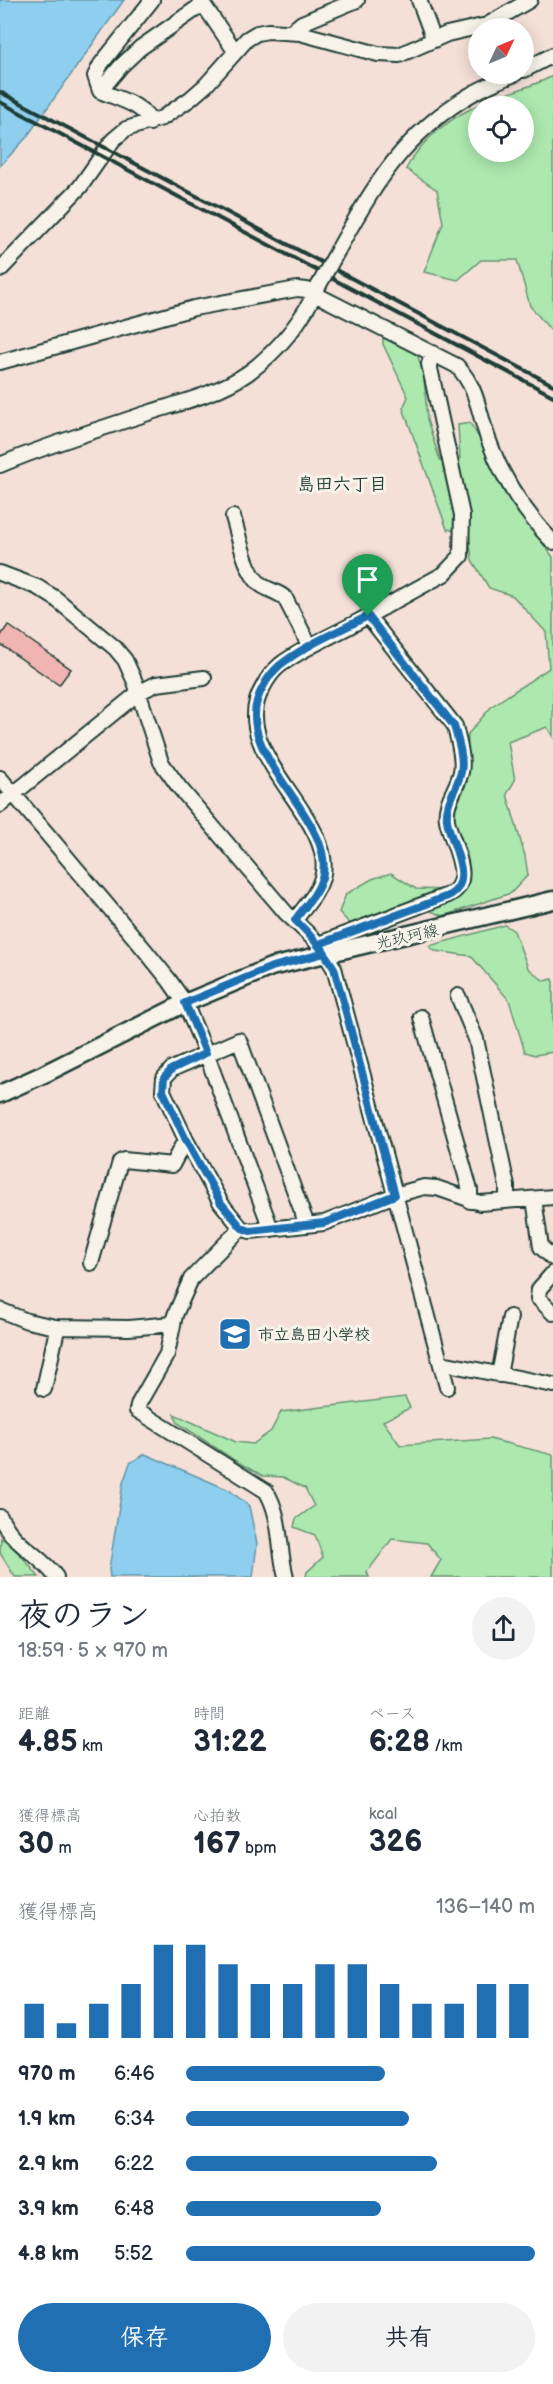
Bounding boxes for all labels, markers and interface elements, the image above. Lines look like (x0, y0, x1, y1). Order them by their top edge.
north arrow (468, 18, 534, 84)
map controls (468, 18, 534, 162)
button: locate (468, 96, 534, 162)
district label: 島田六丁目 (297, 474, 387, 495)
pin (342, 554, 393, 616)
icon: arrive (351, 563, 384, 596)
street label: 光玖珂線 (374, 921, 441, 954)
school or university icon: 市立島田小学校 (217, 1316, 253, 1352)
place label: 市立島田小学校 (258, 1326, 370, 1345)
text: 夜のラン (18, 1596, 150, 1636)
button: share (472, 1597, 535, 1660)
text: 18:59 · 5 × 970 m (18, 1639, 168, 1663)
text: 距離 (18, 1705, 50, 1724)
text: 時間 (193, 1705, 225, 1724)
text: ペース (369, 1705, 416, 1724)
text: 4.85 (18, 1724, 78, 1760)
text: 31:22 (193, 1724, 267, 1760)
text: 6:28 (369, 1724, 430, 1760)
text: km (78, 1737, 103, 1756)
text: /km (430, 1737, 463, 1756)
text: kcal (369, 1805, 397, 1824)
text: 獲得標高 (18, 1807, 82, 1826)
text: 心拍数 (193, 1807, 241, 1826)
text: 326 (369, 1824, 422, 1860)
text: 30 (18, 1826, 54, 1862)
text: 167 (193, 1826, 241, 1862)
text: m (54, 1839, 72, 1858)
text: bpm (241, 1839, 277, 1858)
text: 136–140 m (436, 1895, 535, 1919)
text: 獲得標高 (18, 1900, 98, 1924)
text: 970 m (18, 2062, 76, 2086)
text: 6:46 (114, 2062, 155, 2086)
text: 1.9 km (18, 2107, 75, 2131)
text: 6:34 (114, 2107, 155, 2131)
text: 2.9 km (18, 2152, 79, 2176)
text: 6:22 (114, 2152, 154, 2176)
text: 3.9 km (18, 2197, 79, 2221)
text: 6:48 (114, 2197, 154, 2221)
text: 4.8 km (18, 2242, 79, 2266)
text: 5:52 (114, 2242, 153, 2266)
button: 保存 (18, 2303, 271, 2372)
button: 共有 (283, 2303, 535, 2372)

